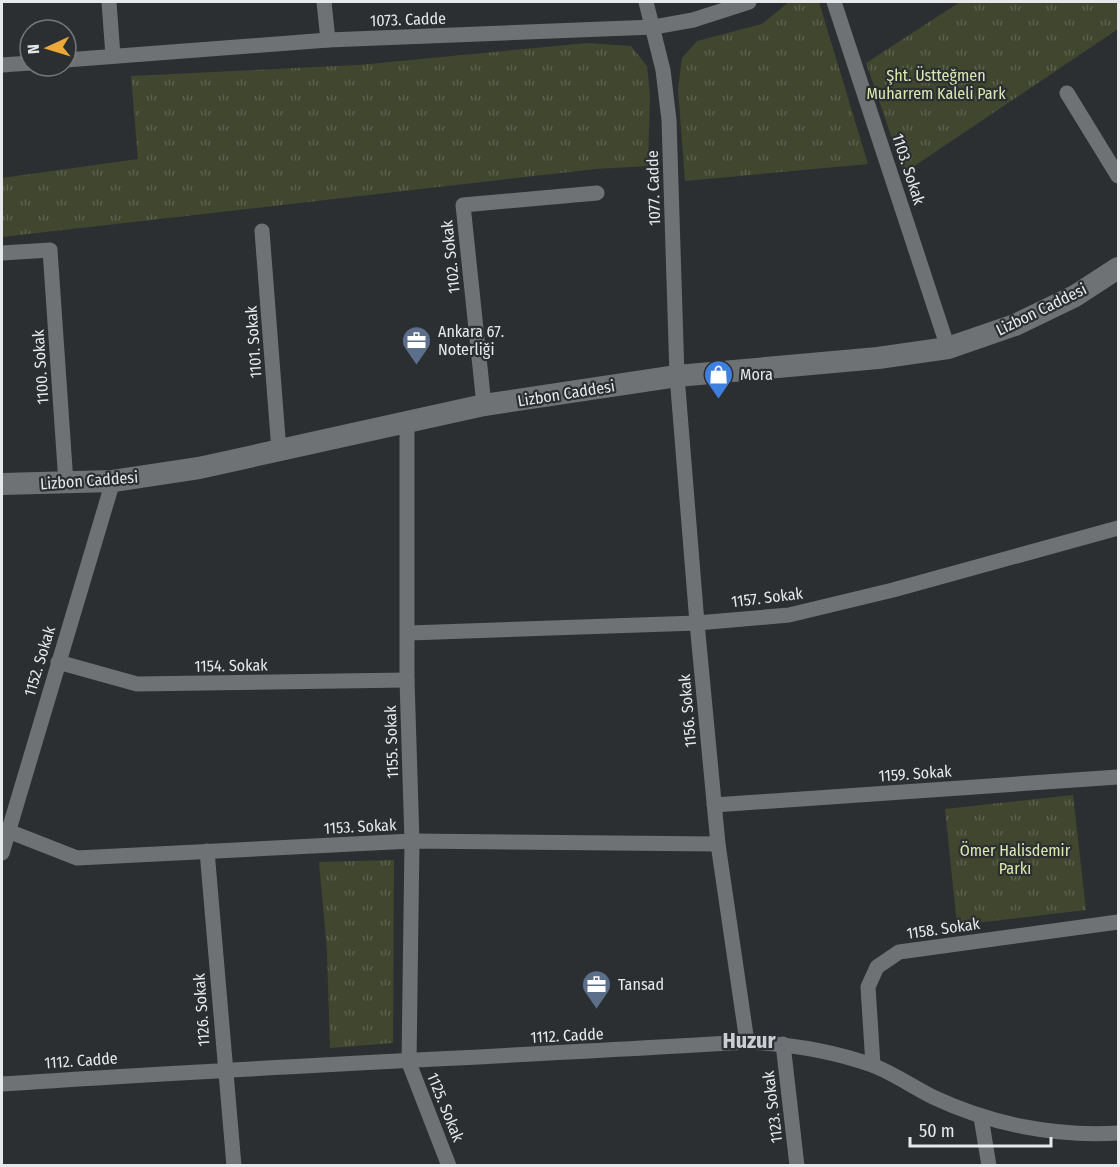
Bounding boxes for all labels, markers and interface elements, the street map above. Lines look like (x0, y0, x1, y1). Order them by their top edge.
street label: 1073. Cadde (370, 9, 446, 30)
north arrow (18, 18, 78, 78)
text: N (24, 44, 43, 54)
park label: Şht. Üstteğmen Muharrem Kaleli Park (866, 66, 1006, 103)
street label: 1103. Sokak (888, 131, 929, 208)
street label: 1077. Cadde (643, 150, 664, 226)
street label: 1102. Sokak (437, 219, 464, 294)
street label: Lizbon Caddesi (993, 279, 1090, 340)
street label: 1101. Sokak (241, 305, 266, 379)
place label: Ankara 67. Noterliği (438, 322, 504, 359)
office icon: Ankara 67. Noterliği (401, 324, 433, 366)
street label: 1100. Sokak (28, 328, 53, 405)
shop icon: Mora (703, 358, 735, 400)
place label: Mora (740, 365, 773, 384)
street label: Lizbon Caddesi (516, 376, 616, 411)
street label: Lizbon Caddesi (39, 468, 139, 493)
street label: 1157. Sokak (730, 584, 804, 611)
street label: 1152. Sokak (20, 623, 59, 699)
street label: 1154. Sokak (194, 655, 268, 676)
street label: 1156. Sokak (675, 673, 700, 748)
street label: 1155. Sokak (381, 705, 402, 779)
street label: 1159. Sokak (878, 761, 953, 786)
street label: 1153. Sokak (323, 815, 397, 838)
park label: Ömer Halisdemir Parkı (960, 841, 1071, 878)
street label: 1158. Sokak (905, 914, 981, 943)
office icon: Tansad (581, 968, 613, 1010)
street label: 1126. Sokak (189, 972, 214, 1047)
place label: Tansad (618, 975, 664, 994)
street label: 1112. Cadde (530, 1024, 604, 1047)
district label: Huzur (722, 1027, 777, 1054)
street label: 1112. Cadde (44, 1048, 118, 1073)
street label: 1123. Sokak (759, 1069, 786, 1144)
street label: 1125. Sokak (423, 1070, 468, 1145)
scale bar (910, 1110, 1051, 1148)
text: 50 m (919, 1120, 955, 1142)

